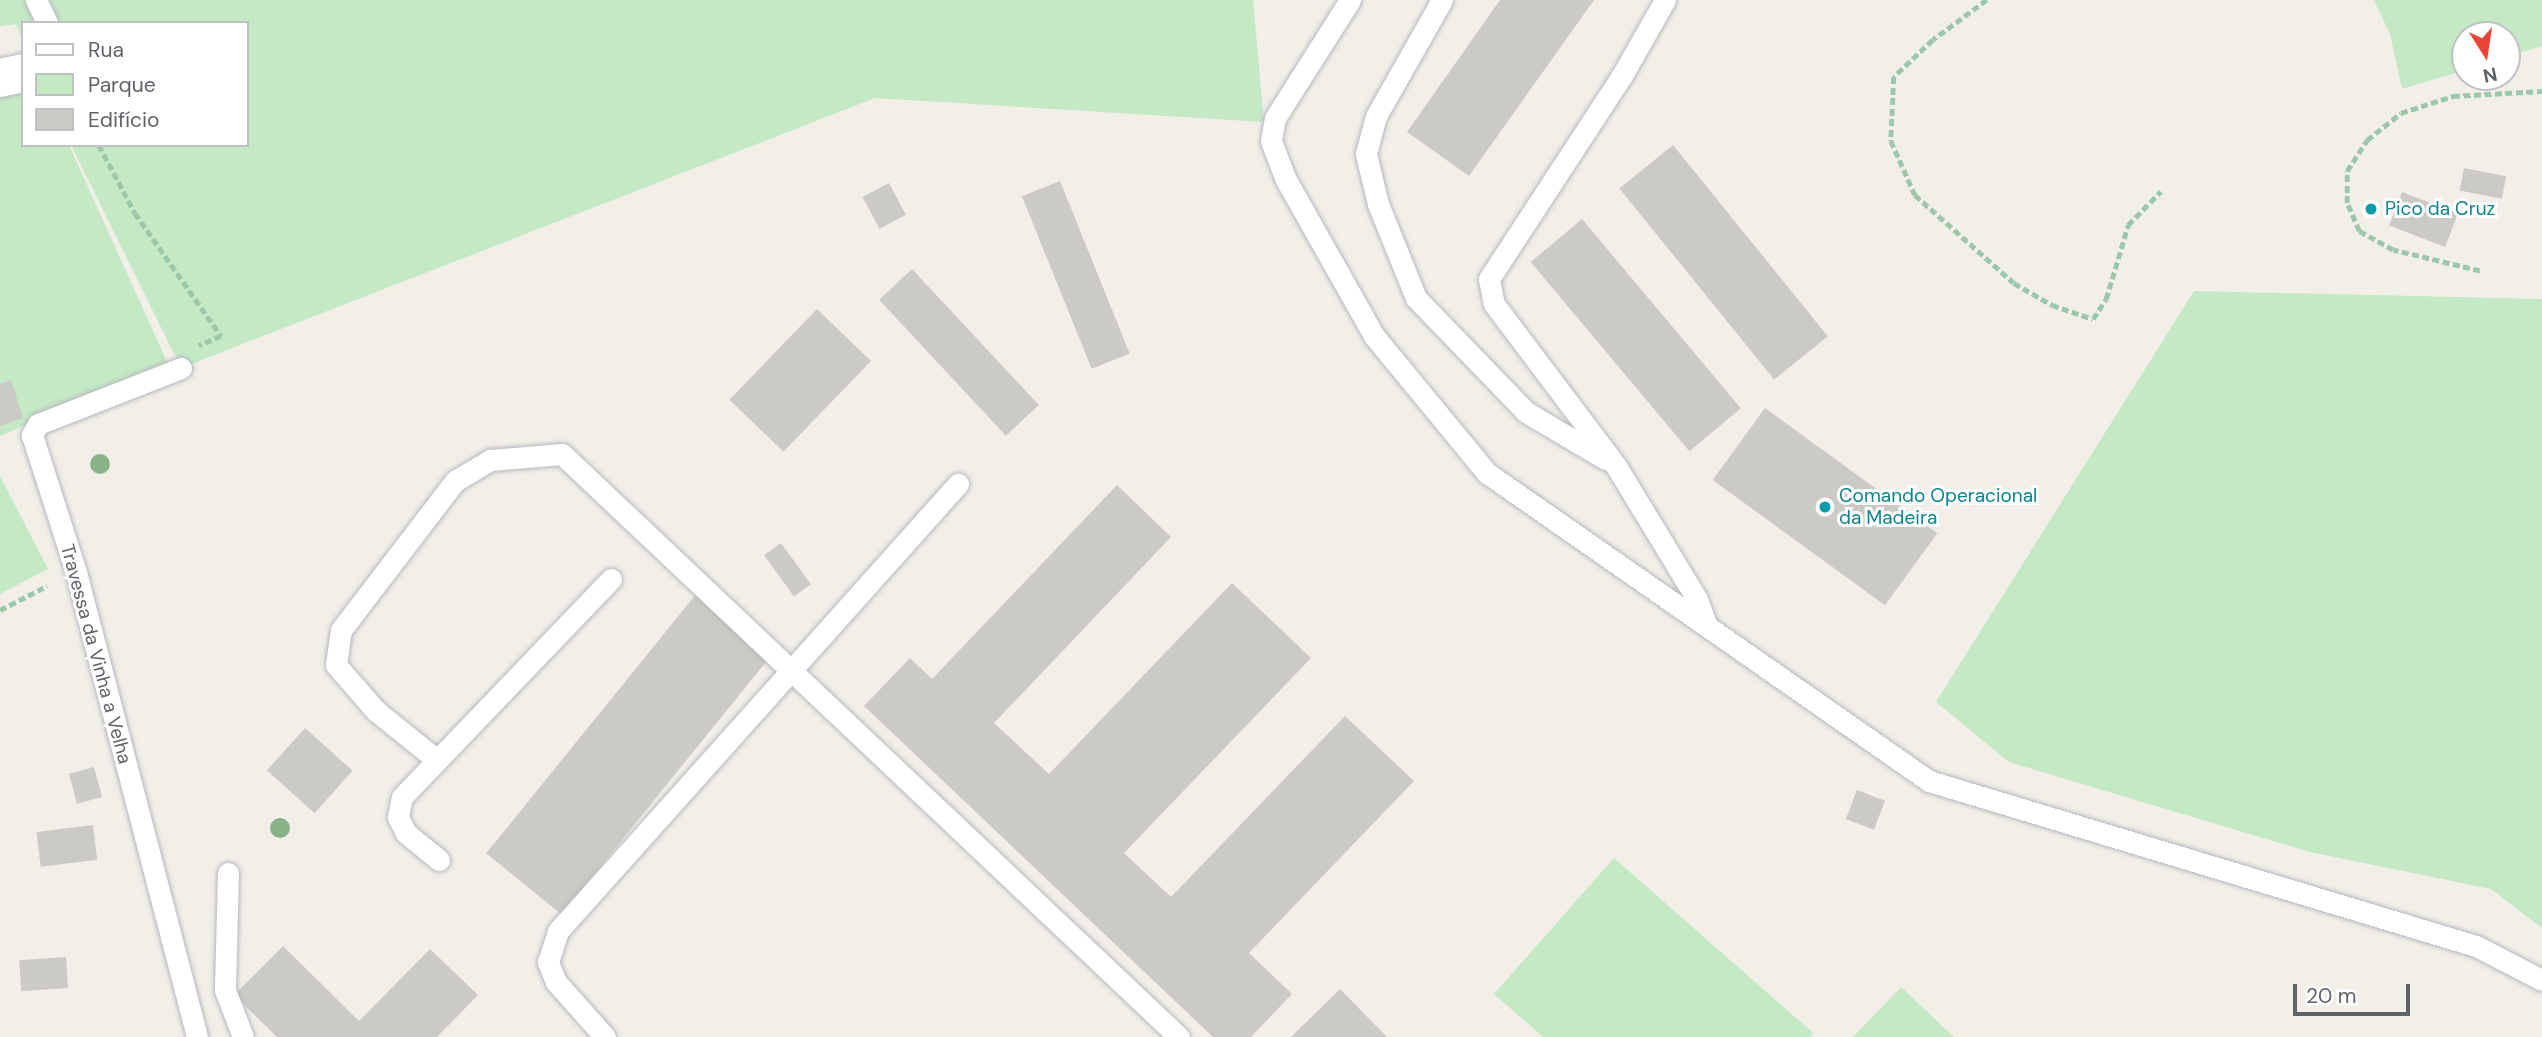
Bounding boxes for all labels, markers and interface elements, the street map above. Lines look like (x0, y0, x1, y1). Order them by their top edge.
legend (21, 21, 248, 147)
north arrow (2451, 21, 2521, 91)
text: Rua (88, 36, 124, 64)
text: N (2481, 61, 2499, 89)
text: Parque (88, 71, 156, 99)
text: Edifício (88, 106, 159, 134)
place label: Pico da Cruz (2385, 198, 2495, 220)
marker: Pico da Cruz (2363, 201, 2379, 217)
place label: Comando Operacional da Madeira (1839, 485, 2037, 529)
marker: Comando Operacional da Madeira (1817, 499, 1833, 515)
street label: Travessa da Vinha a Velha (56, 542, 136, 766)
scale bar (2297, 970, 2414, 1014)
text: 20 m (2306, 982, 2357, 1010)

